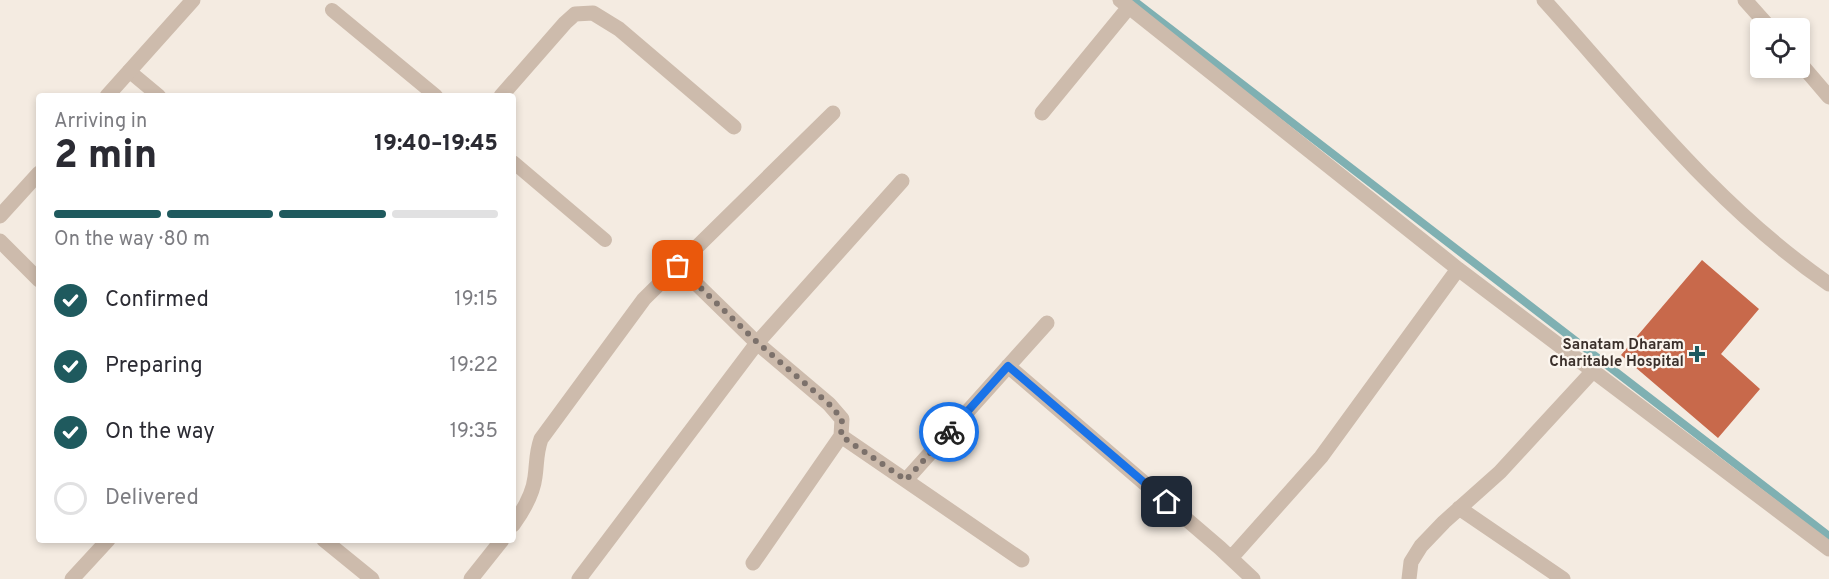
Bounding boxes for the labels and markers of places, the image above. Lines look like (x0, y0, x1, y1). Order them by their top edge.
pin (652, 240, 703, 291)
place label: Sanatam Dharam Charitable Hospital (1549, 336, 1684, 372)
marker: Sanatam Dharam Charitable Hospital (1688, 345, 1706, 363)
pin (1141, 476, 1192, 527)

